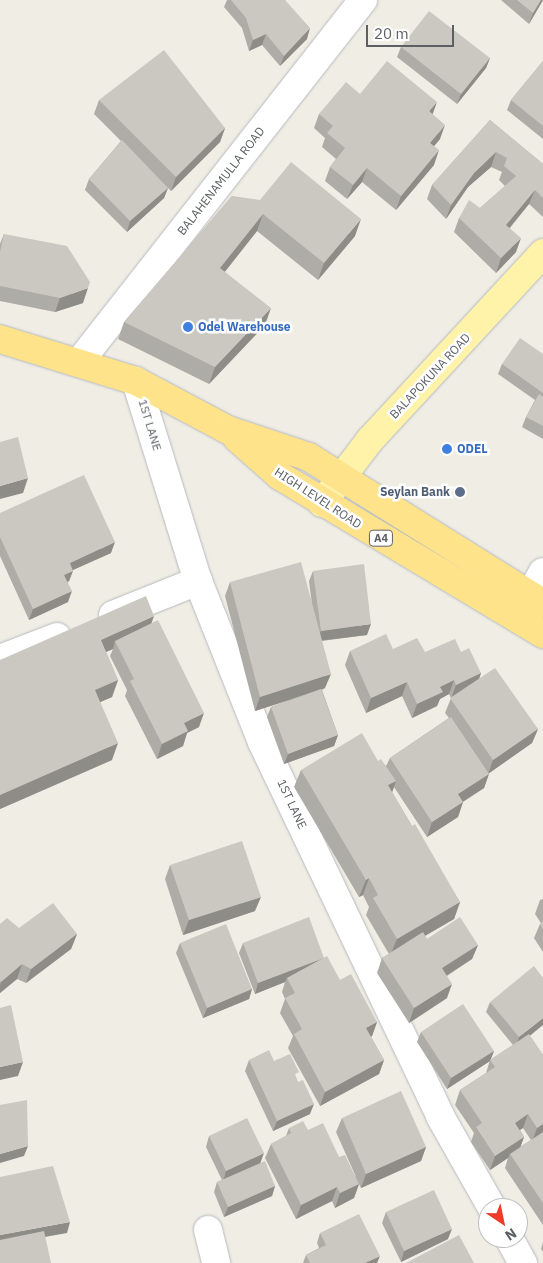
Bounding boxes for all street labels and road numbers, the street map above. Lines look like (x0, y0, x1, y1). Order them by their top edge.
street label: BALAHENAMULLA ROAD (174, 124, 268, 238)
street label: BALAPOKUNA ROAD (387, 330, 473, 422)
street label: 1ST LANE (135, 397, 165, 453)
street label: HIGH LEVEL ROAD (272, 465, 364, 531)
road number: A4 (368, 530, 394, 546)
street label: 1ST LANE (274, 777, 310, 831)

